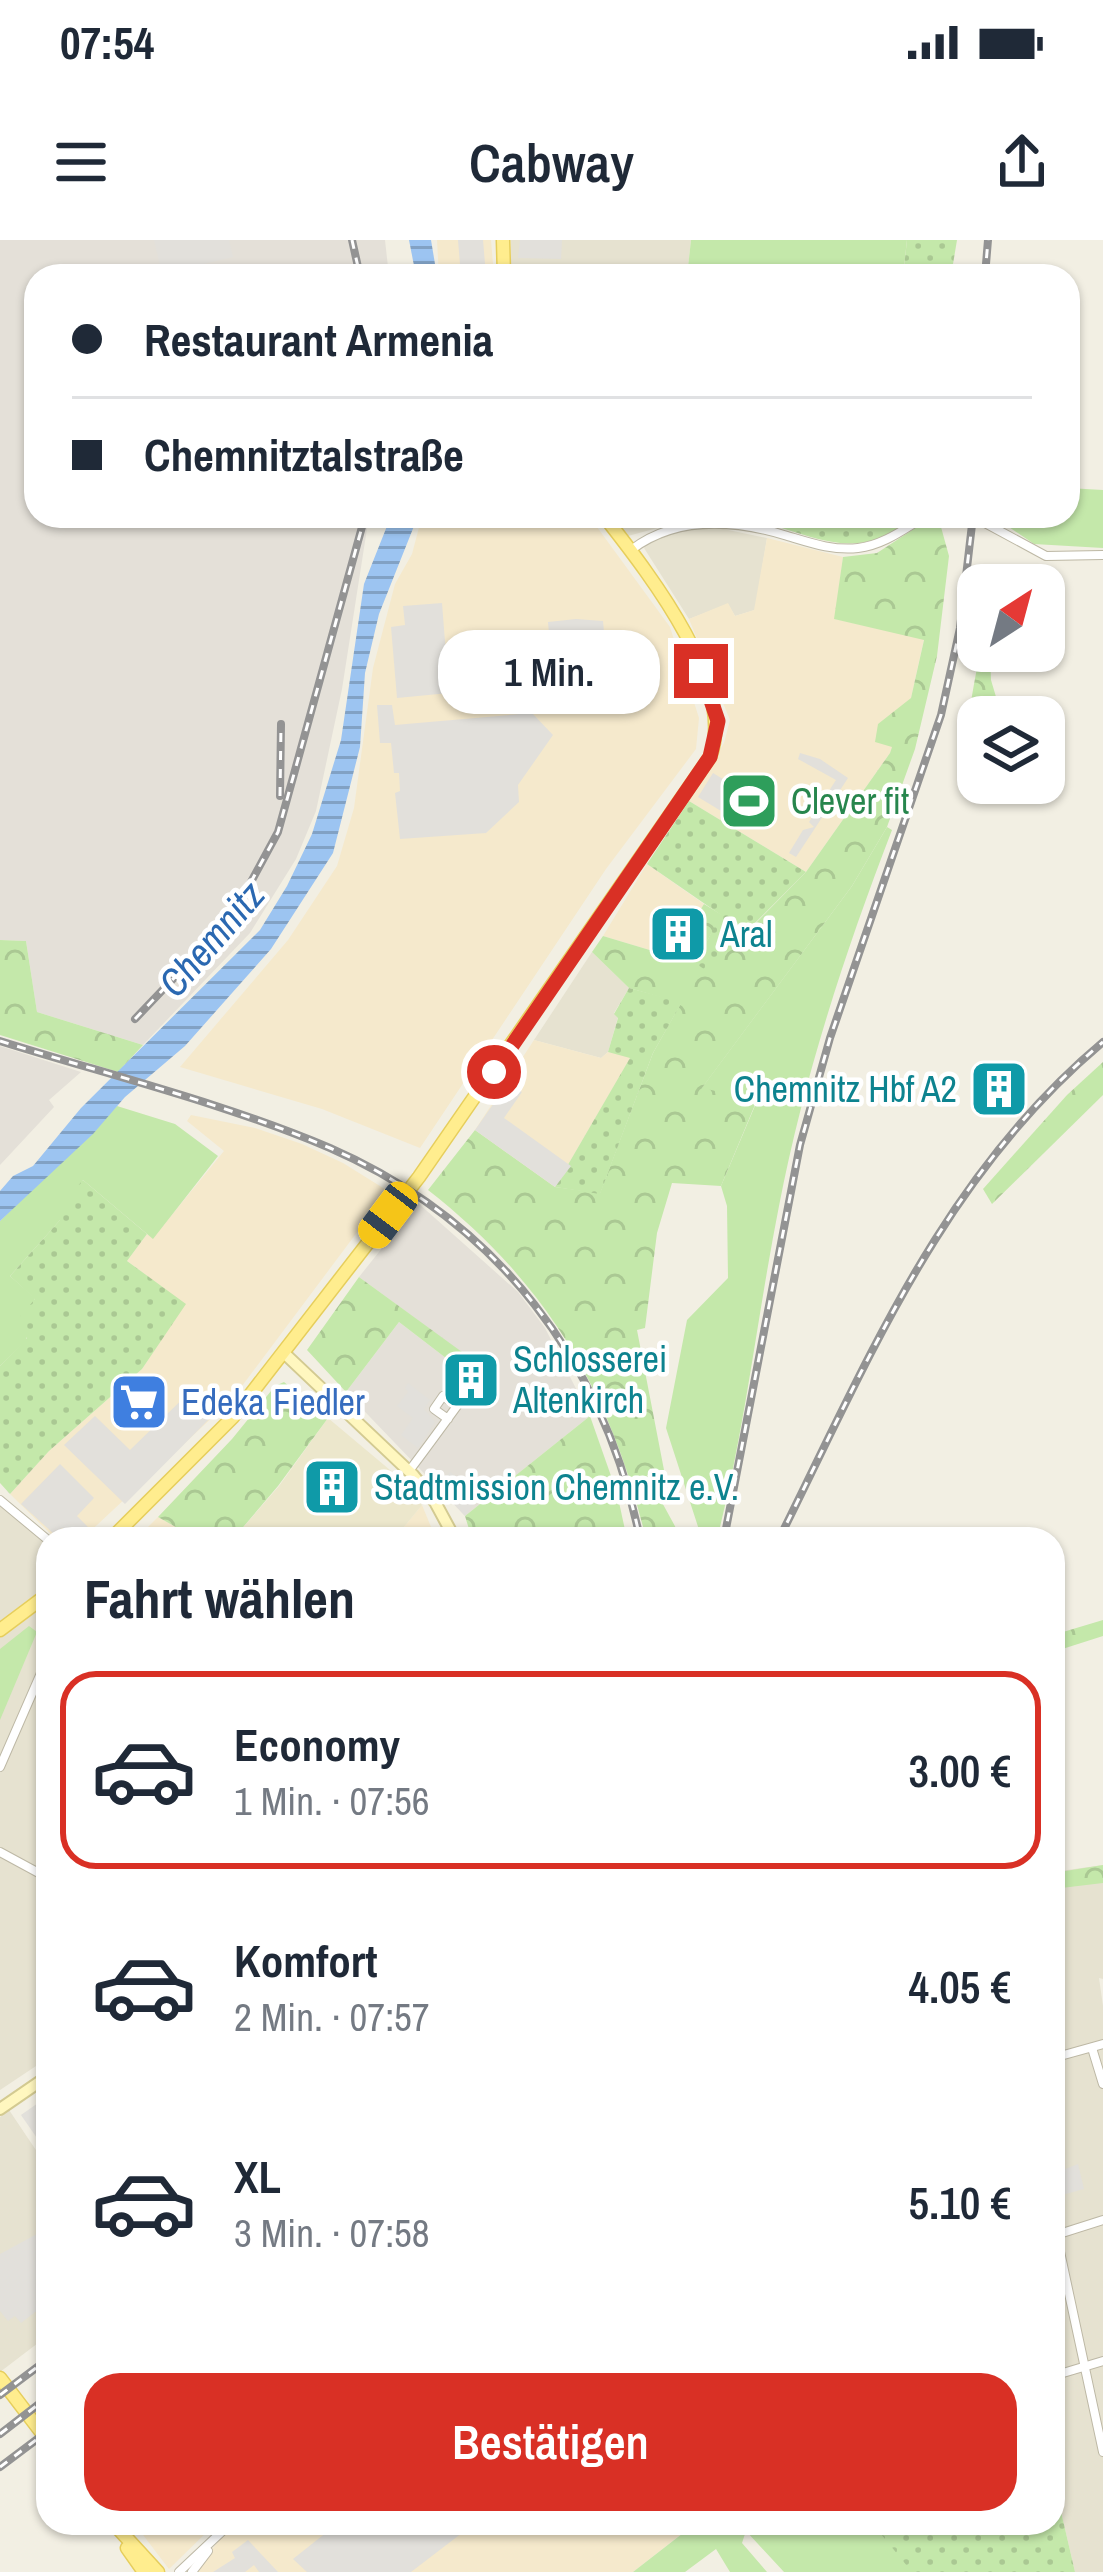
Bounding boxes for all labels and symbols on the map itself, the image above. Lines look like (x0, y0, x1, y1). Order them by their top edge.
north arrow (957, 564, 1065, 672)
callout: 1 Min. (437, 629, 659, 713)
route end (674, 644, 728, 698)
sports icon: Clever fit (718, 770, 780, 832)
place label: Clever fit (791, 777, 909, 825)
water label: Chemnitz (146, 870, 276, 1008)
building icon: Aral (647, 903, 709, 965)
place label: Aral (719, 910, 773, 958)
route start (467, 1045, 521, 1099)
building icon: Chemnitz Hbf A2 (968, 1058, 1030, 1120)
place label: Chemnitz Hbf A2 (734, 1065, 957, 1113)
car (352, 1175, 424, 1255)
place label: Schlosserei Altenkirch (512, 1335, 667, 1424)
building icon: Schlosserei Altenkirch (440, 1349, 502, 1411)
supermarket icon: Edeka Fiedler (108, 1371, 170, 1433)
place label: Edeka Fiedler (181, 1378, 365, 1426)
building icon: Stadtmission Chemnitz e.V. (301, 1456, 363, 1518)
place label: Stadtmission Chemnitz e.V. (374, 1463, 739, 1511)

